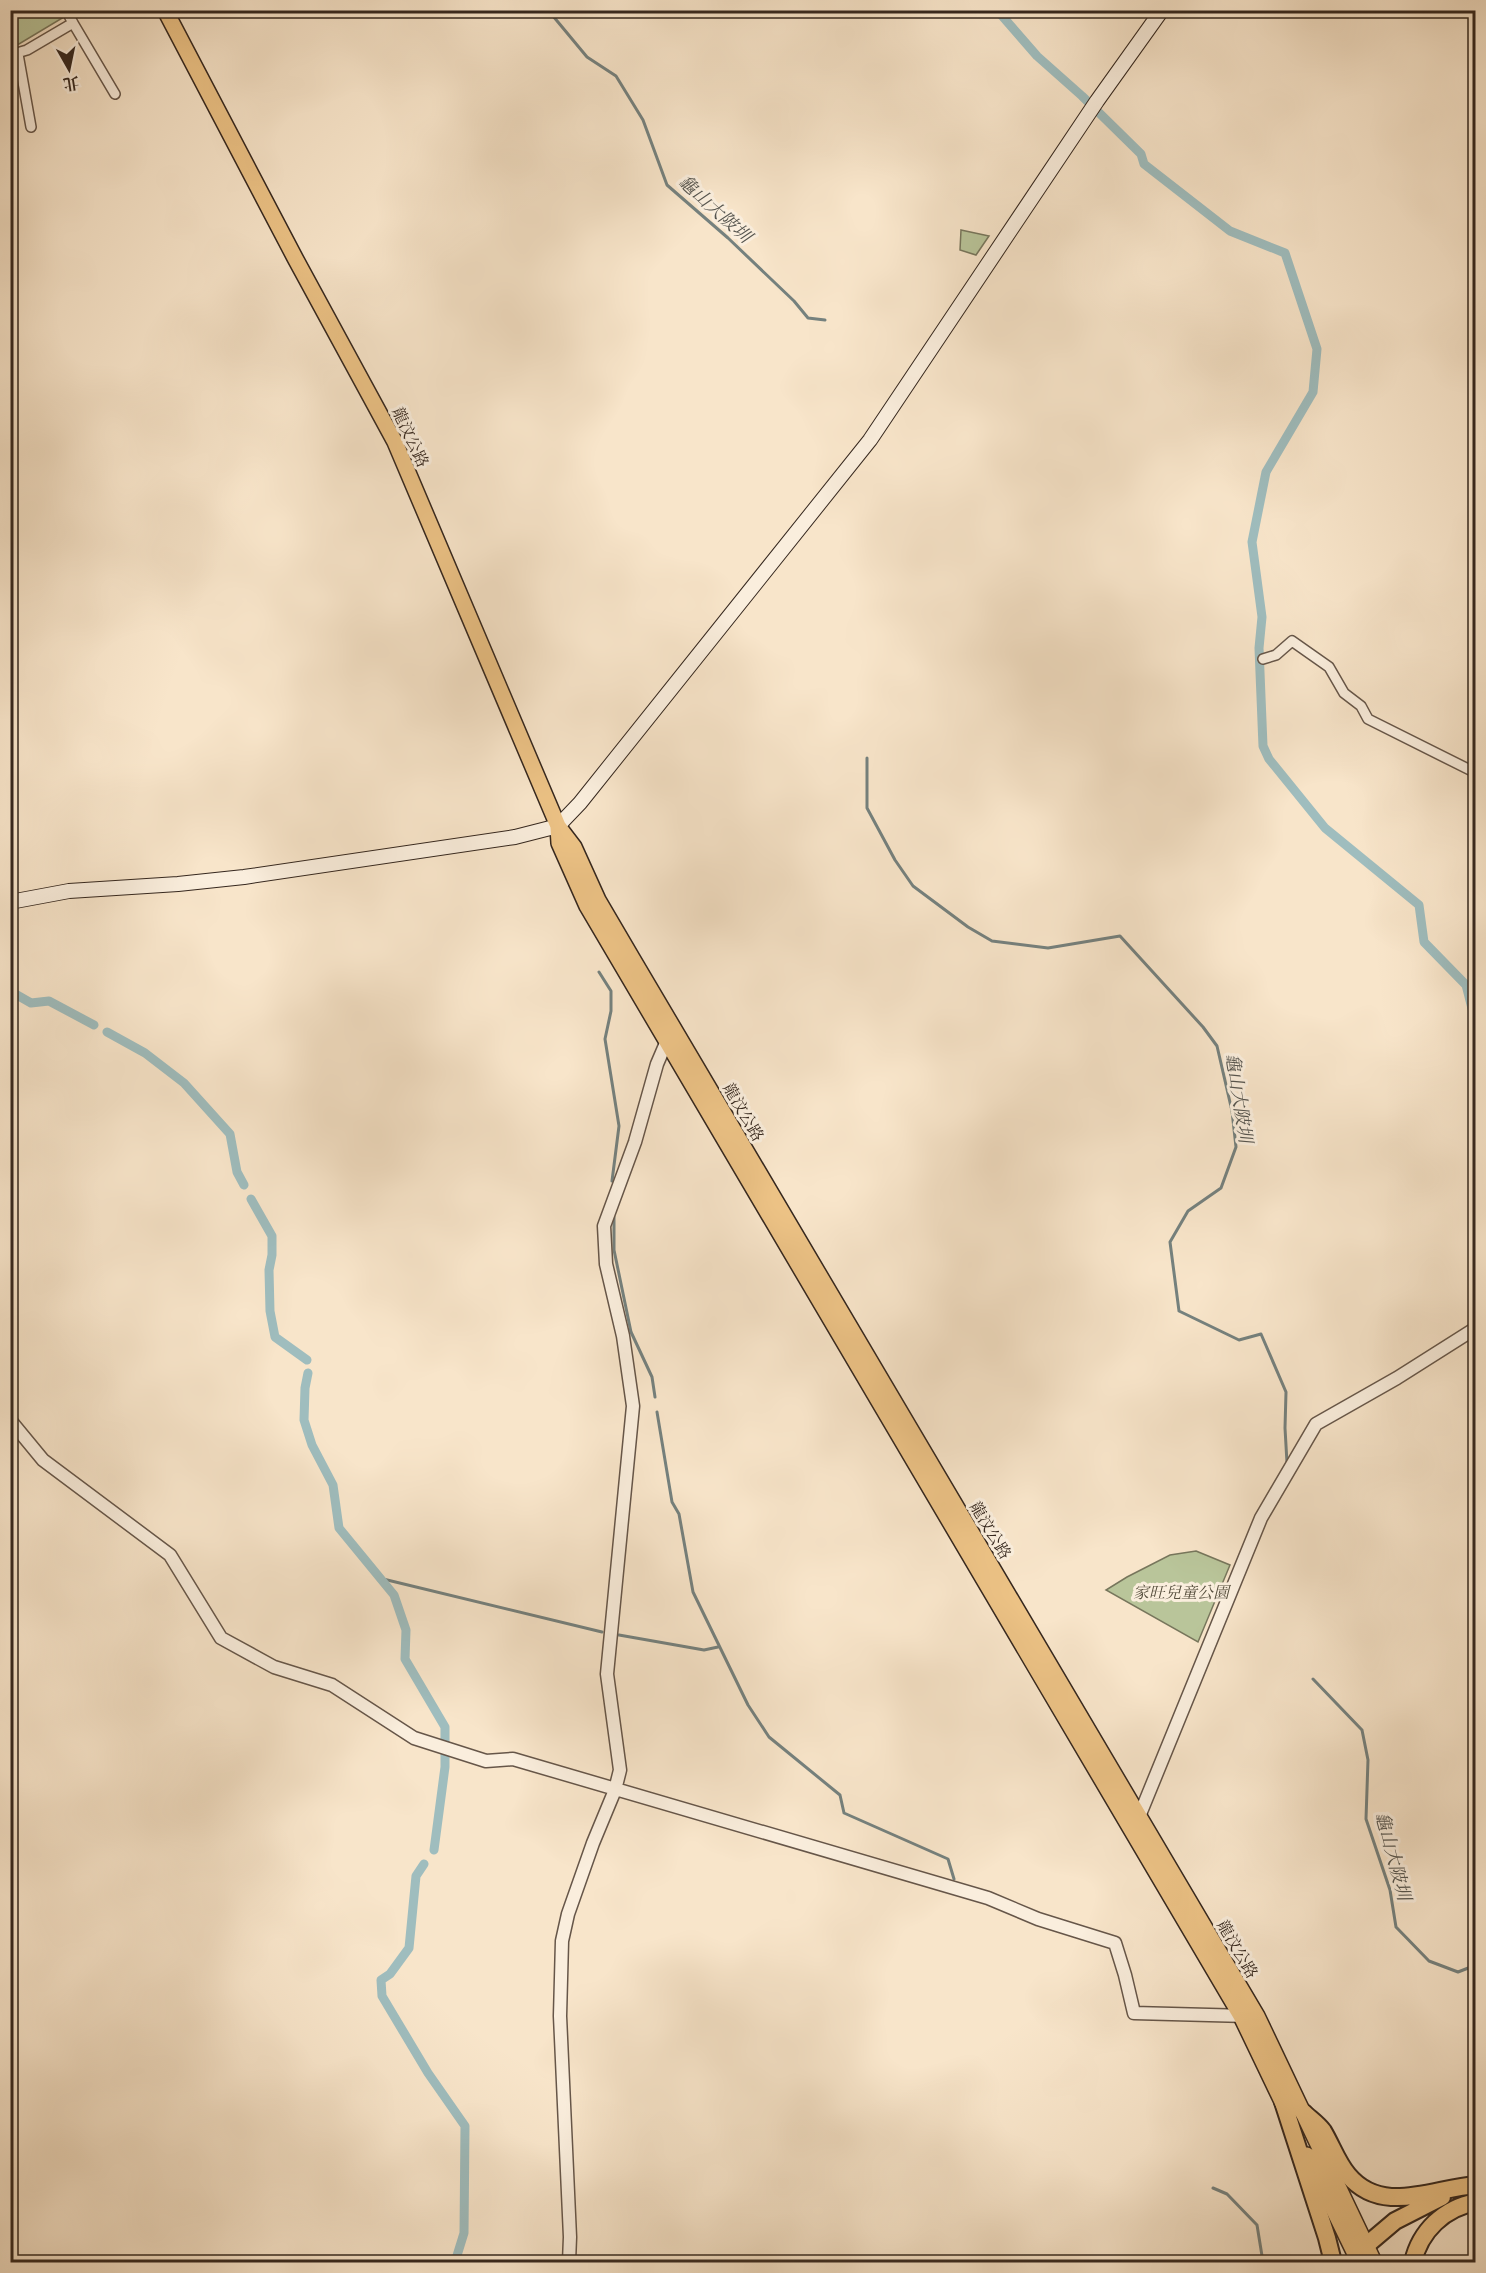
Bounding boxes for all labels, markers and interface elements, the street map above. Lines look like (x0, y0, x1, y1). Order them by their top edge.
north arrow (39, 39, 99, 99)
text: 北 (61, 70, 81, 94)
water label: 龜山大陂圳 (672, 171, 758, 252)
street label: 龍汶公路 (386, 404, 433, 472)
water label: 龜山大陂圳 (1218, 1052, 1257, 1148)
street label: 龍汶公路 (717, 1080, 768, 1146)
street label: 龍汶公路 (963, 1498, 1015, 1564)
park label: 家旺兒童公園 (1133, 1583, 1232, 1605)
water label: 龜山大陂圳 (1368, 1810, 1416, 1906)
street label: 龍汶公路 (1211, 1917, 1262, 1983)

